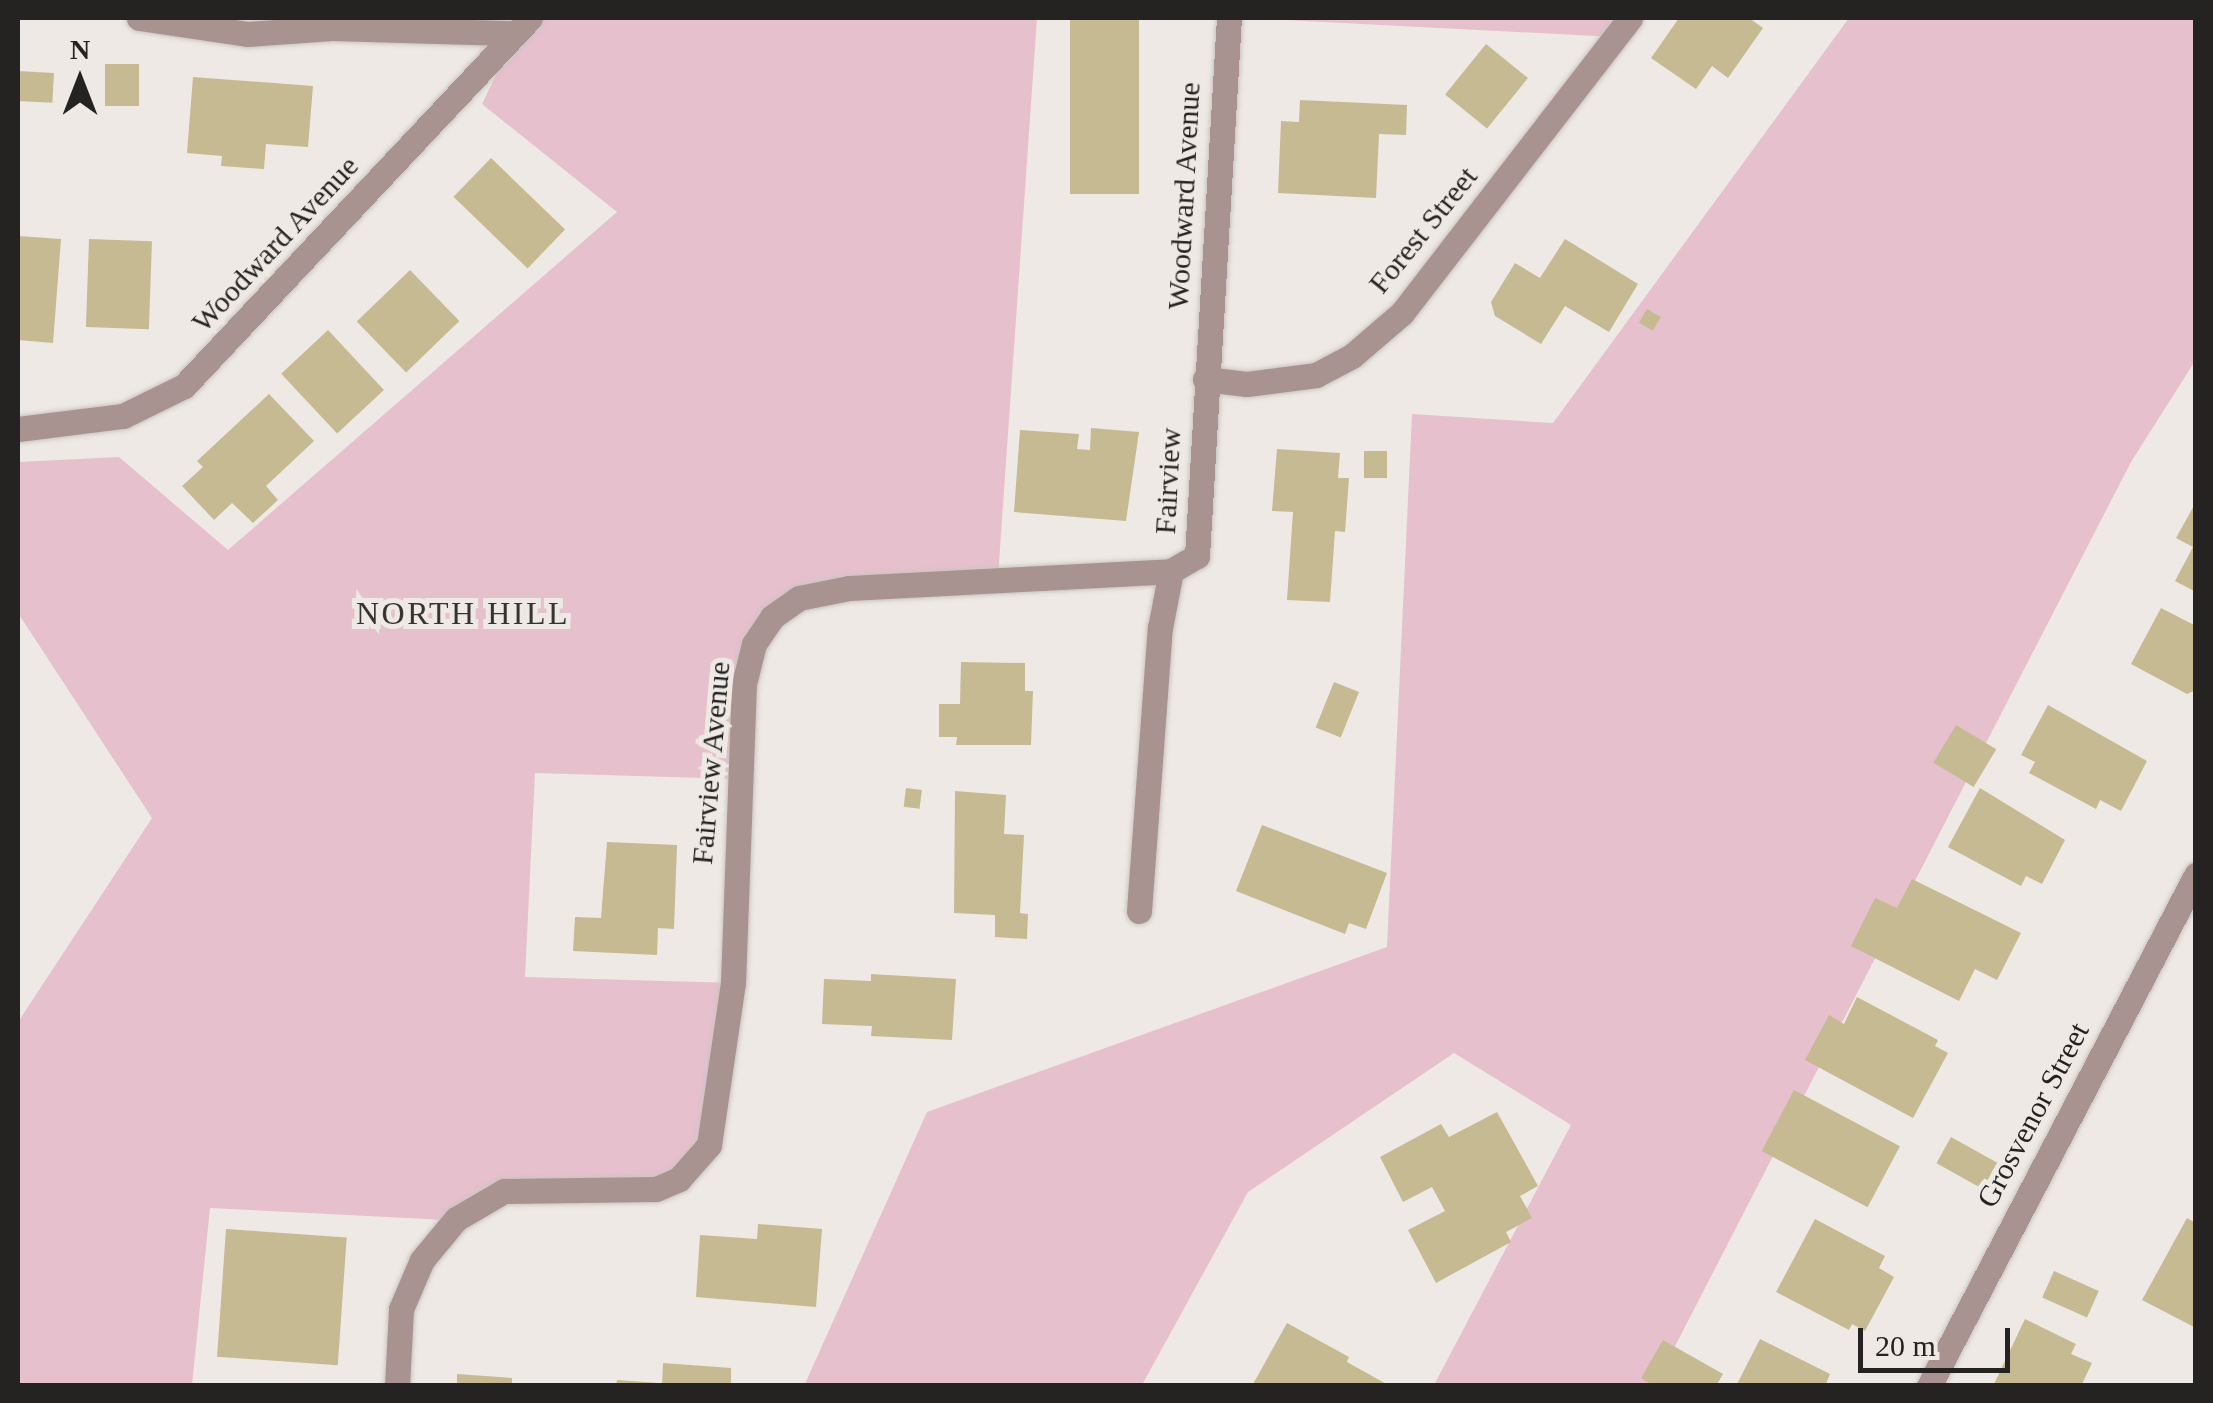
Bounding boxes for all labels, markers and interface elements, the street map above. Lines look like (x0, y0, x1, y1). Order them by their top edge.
north arrow (30, 30, 130, 130)
text: N (70, 34, 90, 65)
street label: Woodward Avenue (1160, 80, 1208, 312)
street label: Woodward Avenue (184, 148, 366, 340)
street label: Forest Street (1361, 159, 1485, 301)
street label: Fairview (1147, 427, 1189, 535)
district label: NORTH HILL (356, 594, 570, 632)
street label: Fairview Avenue (684, 659, 738, 867)
street label: Grosvenor Street (1969, 1016, 2097, 1214)
scale bar (1863, 1308, 2016, 1370)
text: 20 m (1875, 1329, 1936, 1362)

